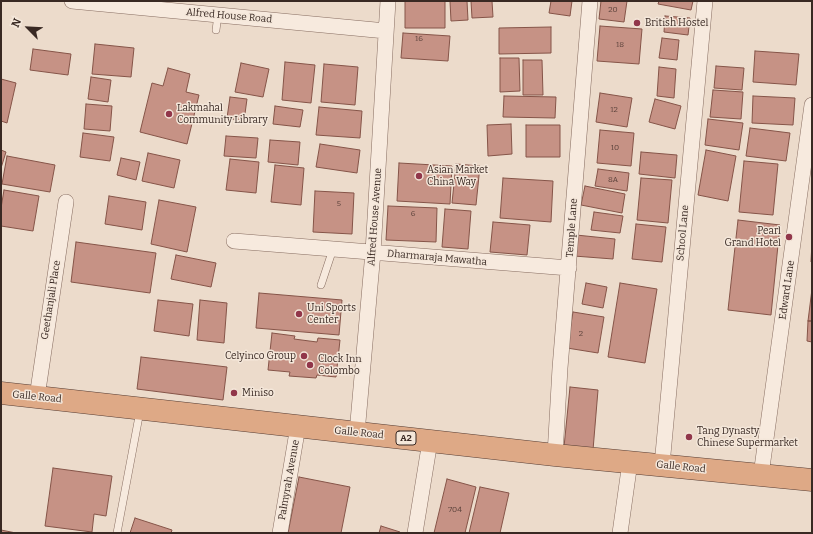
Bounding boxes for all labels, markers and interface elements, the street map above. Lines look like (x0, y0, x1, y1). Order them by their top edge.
house number: 20 (608, 5, 618, 15)
street label: Alfred House Road (185, 6, 273, 26)
north arrow (8, 8, 48, 48)
text: N (9, 16, 24, 29)
place label: British Hostel (645, 17, 708, 29)
marker: British Hostel (632, 18, 642, 28)
house number: 16 (415, 34, 423, 44)
house number: 18 (616, 40, 624, 50)
place label: Lakmahal Community Library (177, 102, 268, 126)
house number: 12 (610, 105, 618, 115)
marker: Lakmahal Community Library (164, 109, 174, 119)
house number: 10 (611, 143, 619, 153)
place label: Asian Market China Way (427, 164, 488, 188)
street label: Alfred House Avenue (366, 168, 384, 266)
marker: Asian Market China Way (414, 171, 424, 181)
house number: 8A (608, 175, 618, 185)
street label: Temple Lane (564, 198, 580, 258)
house number: 5 (337, 199, 341, 209)
street label: School Lane (675, 205, 691, 261)
house number: 6 (411, 209, 415, 219)
place label: Pearl Grand Hotel (724, 225, 781, 248)
marker: Pearl Grand Hotel (784, 232, 794, 242)
street label: Dharmaraja Mawatha (387, 248, 487, 268)
street label: Geethanjali Place (39, 259, 63, 341)
street label: Edward Lane (777, 260, 797, 320)
place label: Uni Sports Center (307, 302, 356, 326)
marker: Uni Sports Center (294, 309, 304, 319)
house number: 2 (579, 329, 583, 339)
place label: Celyinco Group (225, 350, 296, 362)
marker: Celyinco Group (299, 351, 309, 361)
place label: Clock Inn Colombo (318, 353, 362, 376)
marker: Clock Inn Colombo (305, 360, 315, 370)
place label: Miniso (242, 387, 274, 399)
street label: Galle Road (12, 388, 62, 406)
marker: Miniso (229, 388, 239, 398)
street label: Galle Road (334, 424, 384, 442)
place label: Tang Dynasty Chinese Supermarket (697, 425, 798, 448)
road number: A2 (396, 431, 416, 445)
marker: Tang Dynasty Chinese Supermarket (684, 432, 694, 442)
street label: Palmyrah Avenue (276, 439, 302, 521)
street label: Galle Road (656, 458, 706, 476)
house number: 704 (448, 505, 462, 515)

